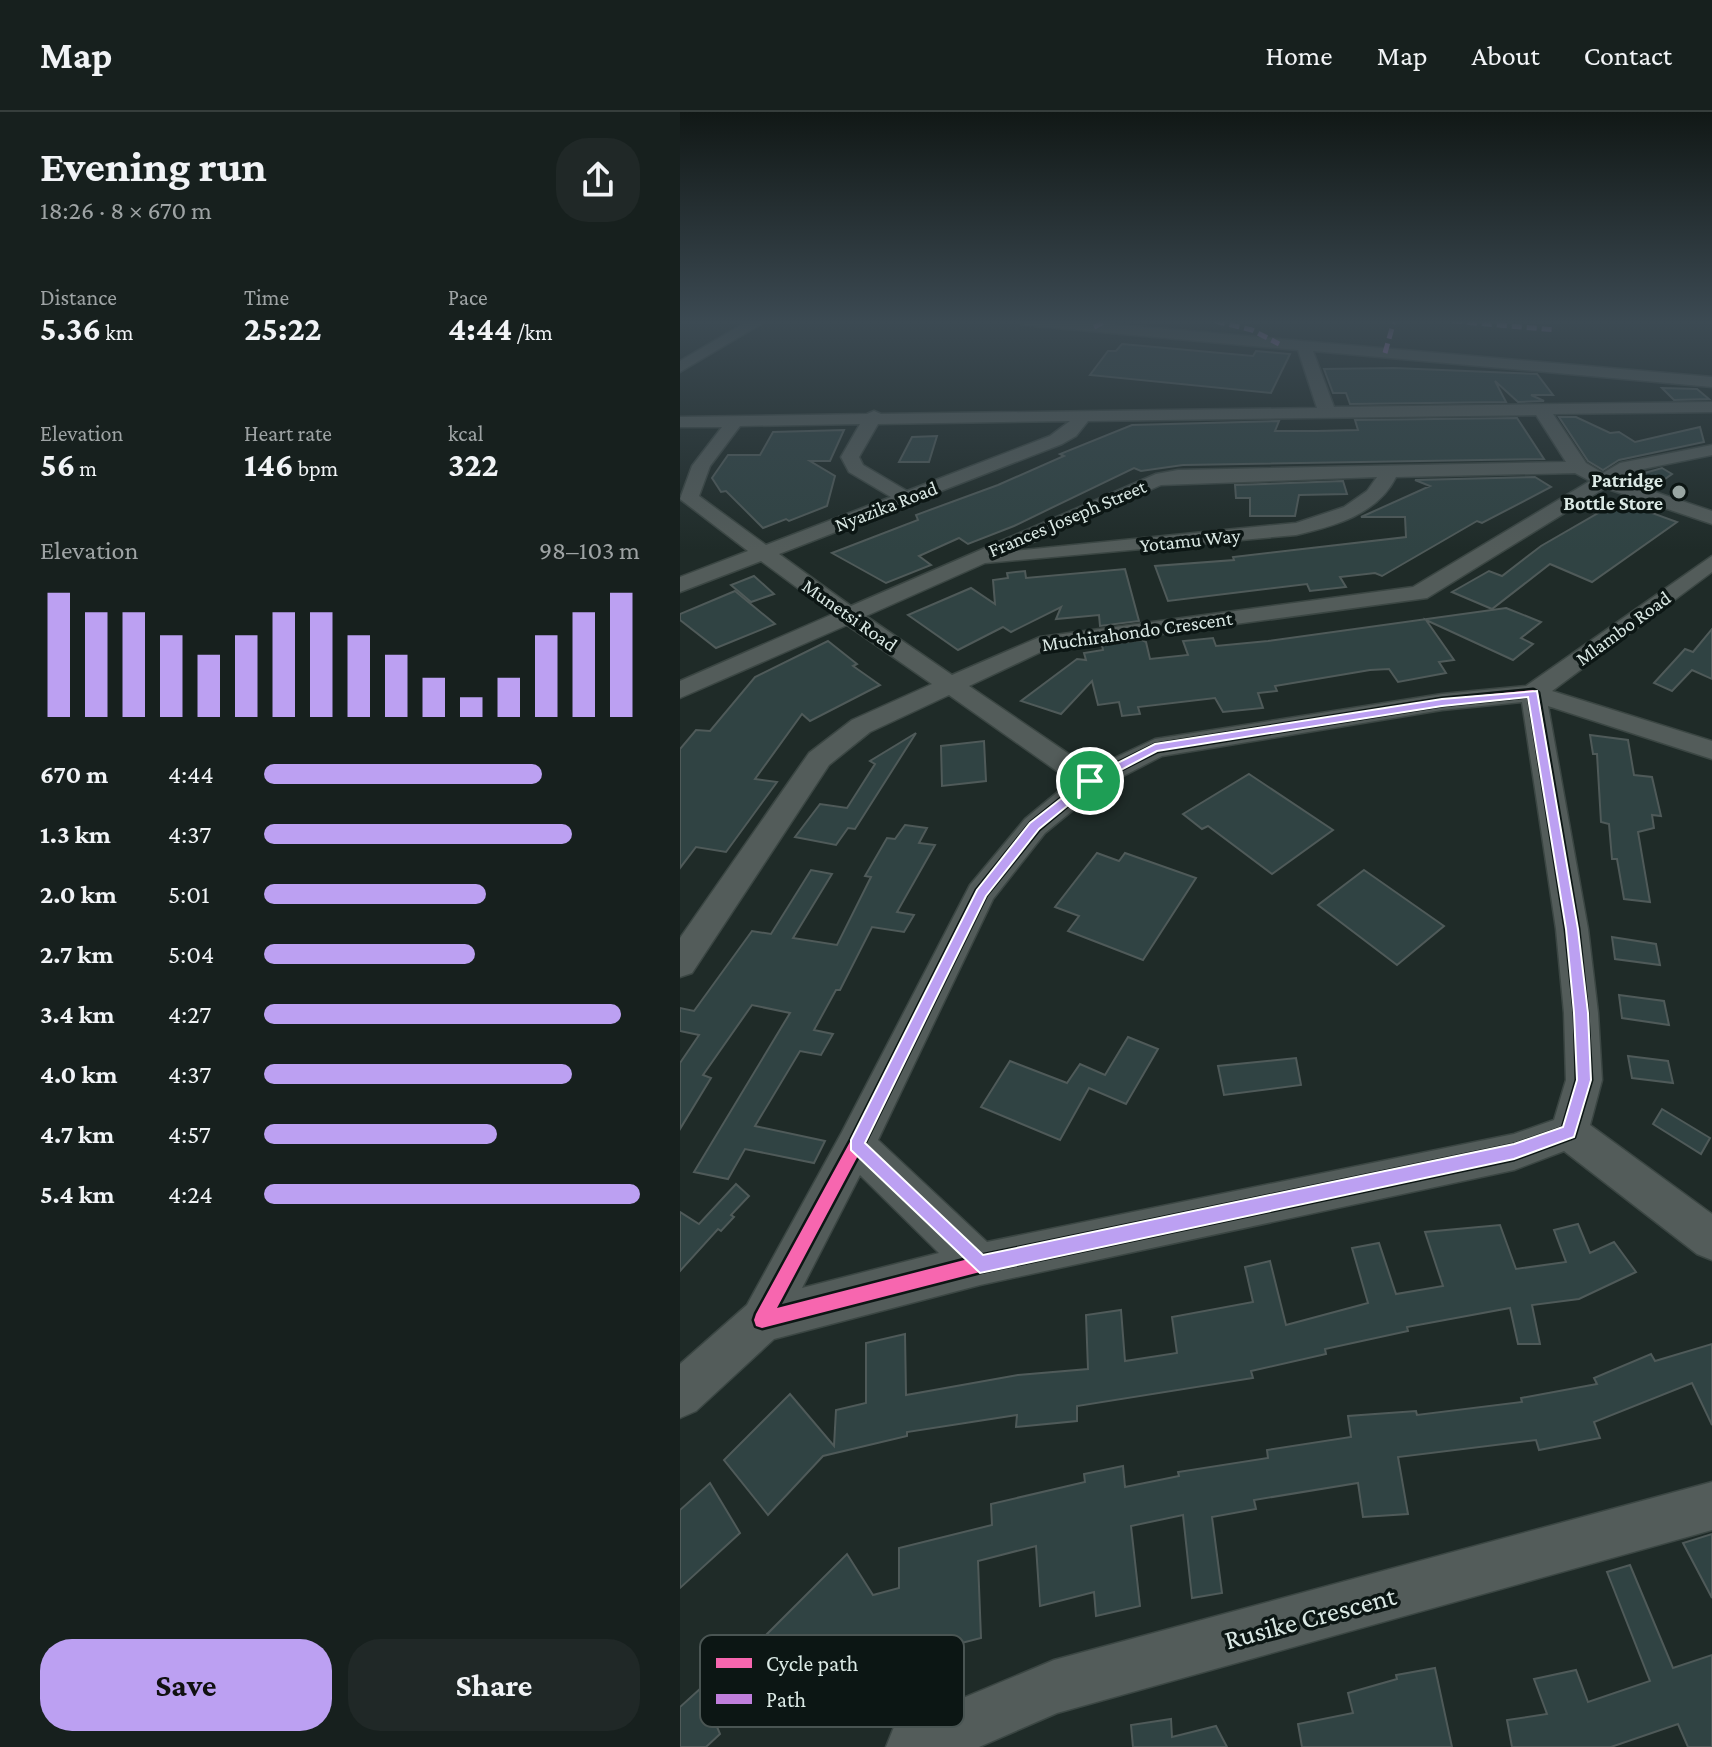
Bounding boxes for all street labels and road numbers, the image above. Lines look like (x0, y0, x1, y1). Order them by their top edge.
street label: Frances Joseph Street (985, 475, 1150, 562)
street label: Nyazika Road (832, 476, 941, 537)
street label: Yotamu Way (1139, 524, 1242, 557)
street label: Munetsi Road (798, 574, 902, 656)
street label: Mlambo Road (1571, 586, 1675, 670)
street label: Muchirahondo Crescent (1040, 607, 1234, 655)
street label: Rusike Crescent (1221, 1580, 1400, 1655)

